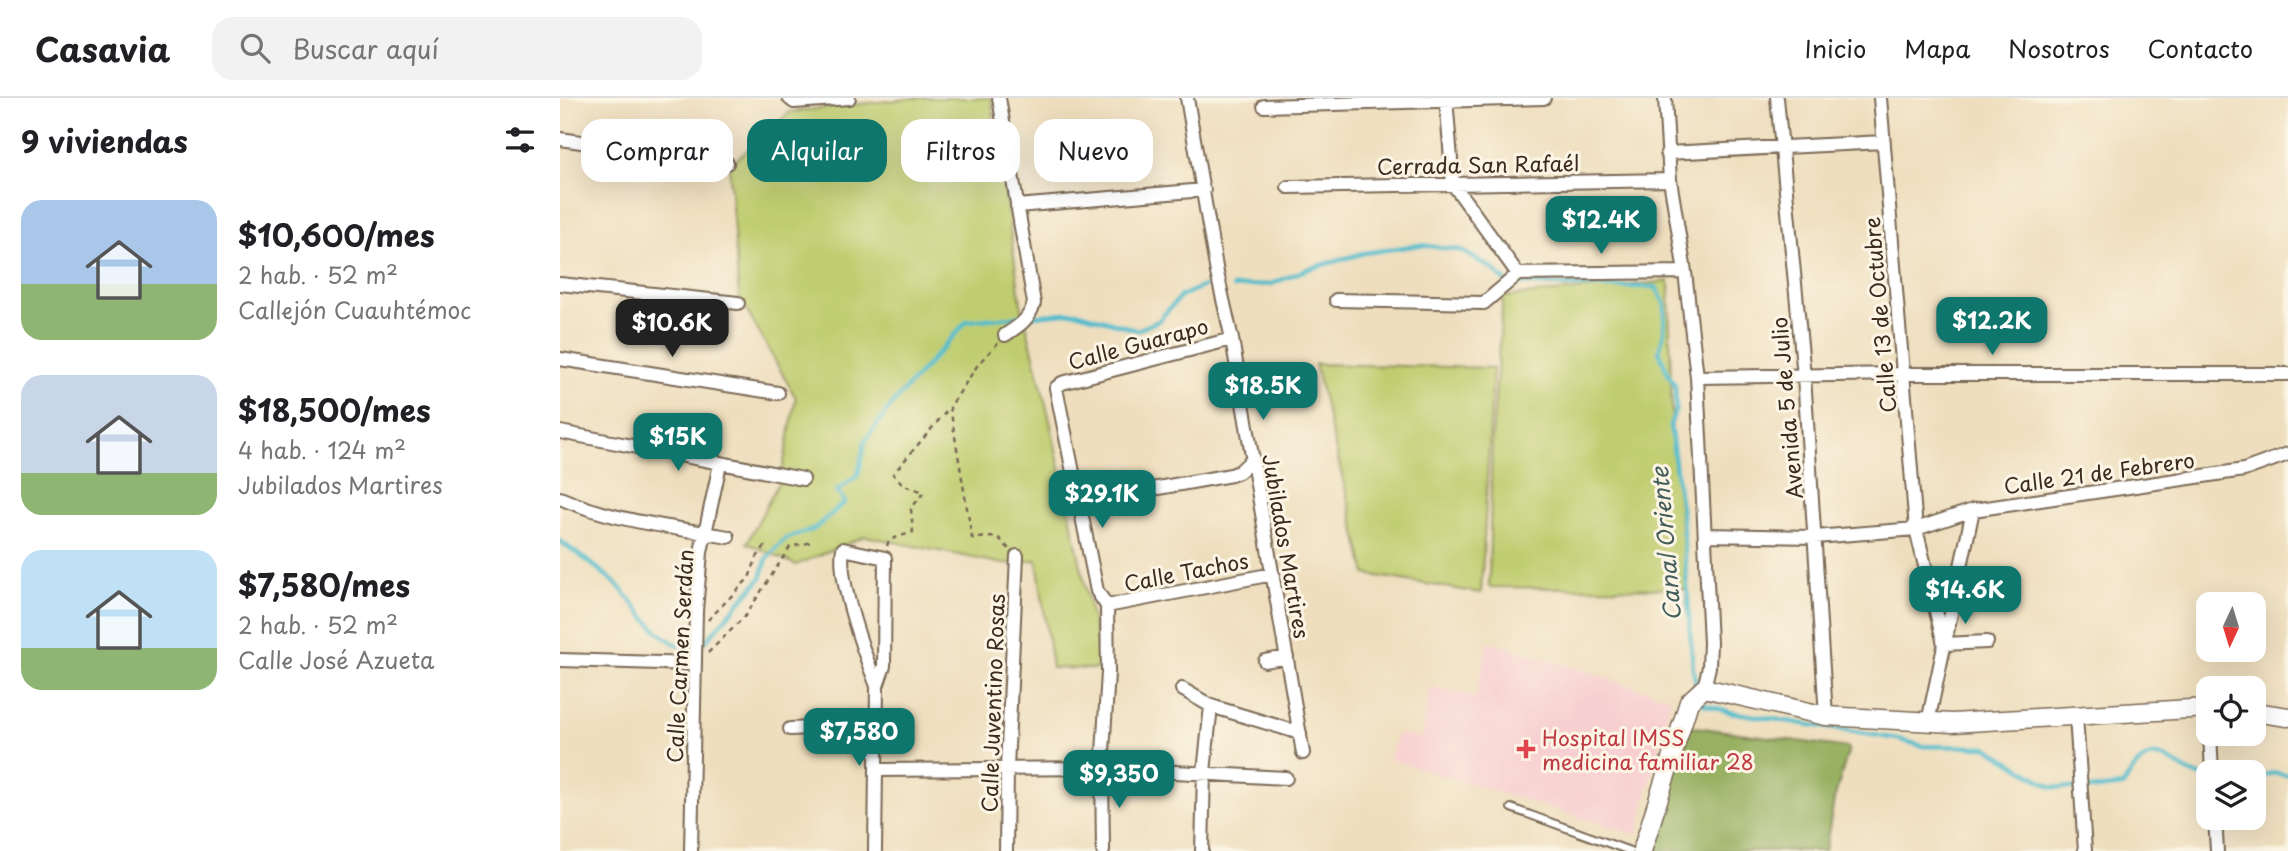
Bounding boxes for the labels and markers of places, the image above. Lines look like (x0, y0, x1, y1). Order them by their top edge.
pin: $12.4K (1544, 197, 1658, 256)
pin: $12.2K (1935, 298, 2049, 357)
pin: $10.6K (615, 300, 729, 359)
pin: $18.5K (1206, 362, 1320, 422)
pin: $15K (637, 414, 719, 473)
pin: $29.1K (1045, 470, 1159, 530)
pin: $14.6K (1908, 566, 2022, 626)
pin: $7,580 (802, 708, 916, 768)
place label: Hospital IMSS medicina familiar 28 (1542, 721, 1754, 777)
marker: Hospital IMSS medicina familiar 28 (1516, 739, 1536, 759)
pin: $9,350 (1062, 750, 1176, 810)

